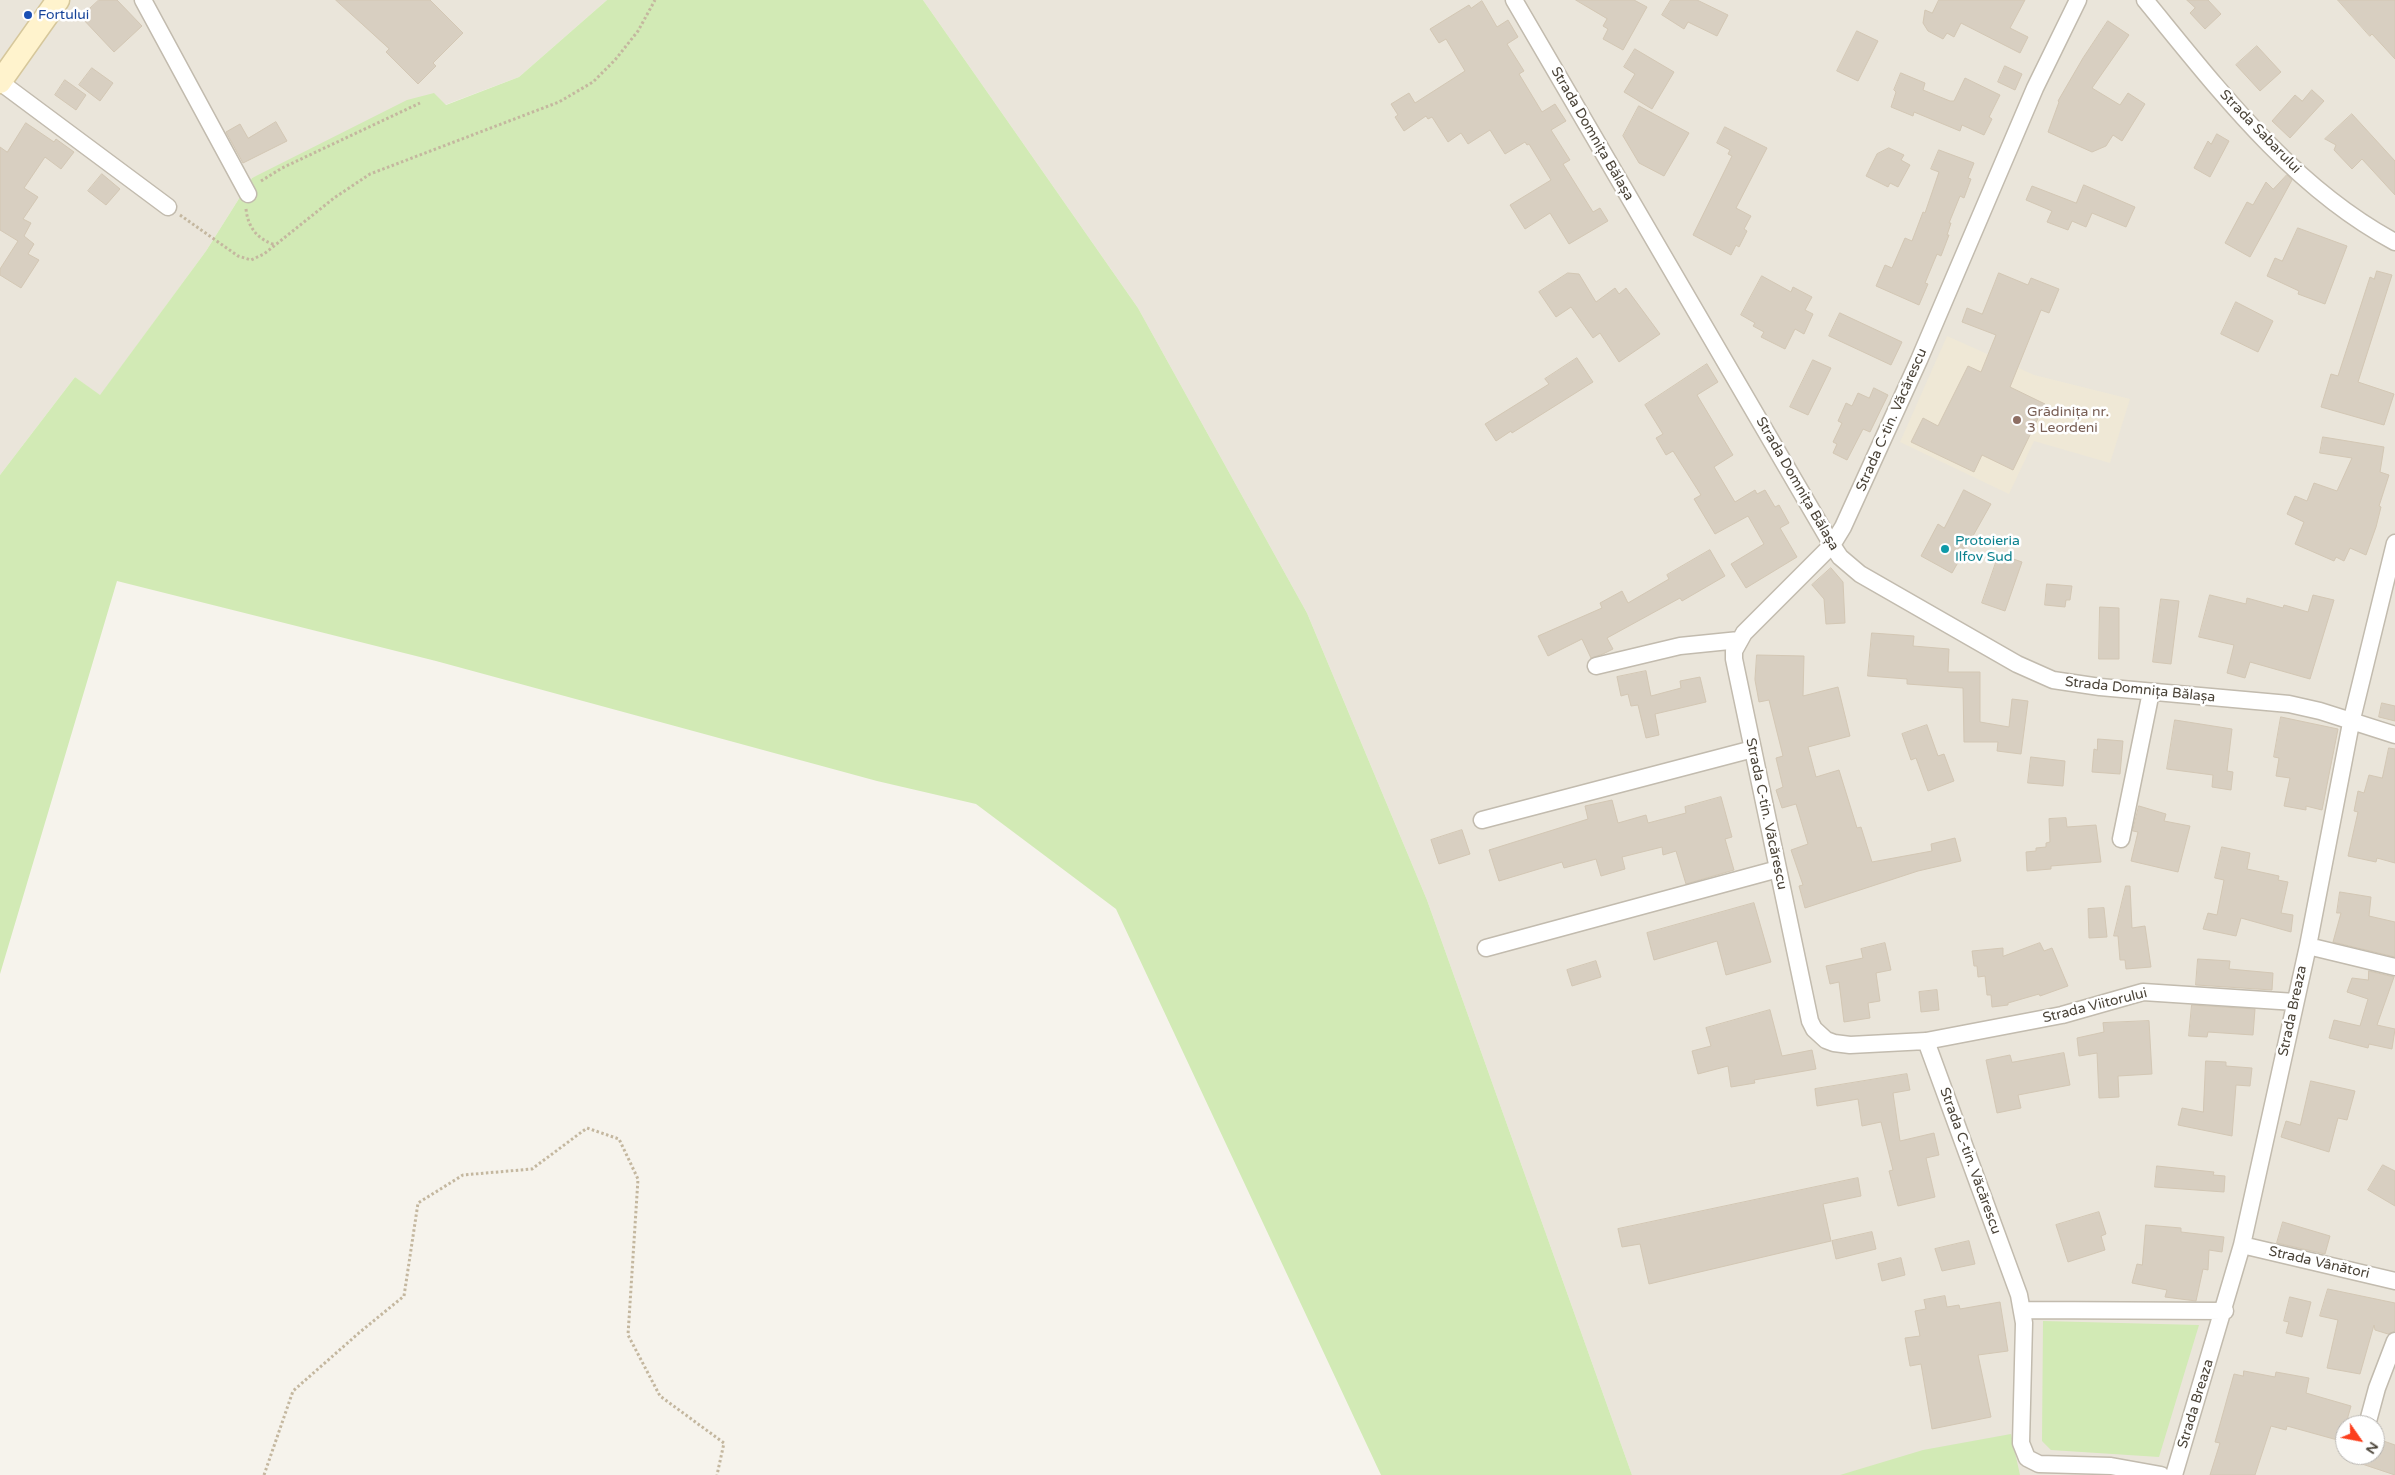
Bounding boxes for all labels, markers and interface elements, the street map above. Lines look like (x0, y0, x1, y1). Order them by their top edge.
place label: Fortului (38, 7, 89, 23)
marker: Fortului (22, 9, 34, 21)
street label: Strada Domnița Bălașa (1547, 64, 1637, 204)
street label: Strada Sabarului (2216, 87, 2304, 177)
street label: Strada C-tin. Văcărescu (1853, 346, 1931, 494)
place label: Grădinița nr. 3 Leordeni (2027, 404, 2109, 437)
street label: Strada Domnița Bălașa (1752, 414, 1842, 554)
marker: Grădinița nr. 3 Leordeni (2011, 414, 2023, 426)
place label: Protoieria Ilfov Sud (1955, 533, 2020, 566)
marker: Protoieria Ilfov Sud (1939, 543, 1951, 555)
street label: Strada Domnița Bălașa (2064, 674, 2216, 706)
street label: Strada C-tin. Văcărescu (1742, 737, 1790, 891)
street label: Strada Breaza (2275, 964, 2311, 1058)
street label: Strada Viitorului (2041, 985, 2149, 1027)
street label: Strada C-tin. Văcărescu (1936, 1085, 2004, 1237)
street label: Strada Vânători (2267, 1243, 2371, 1283)
street label: Strada Breaza (2174, 1357, 2218, 1451)
north arrow (2335, 1415, 2385, 1465)
text: N (2362, 1439, 2382, 1457)

